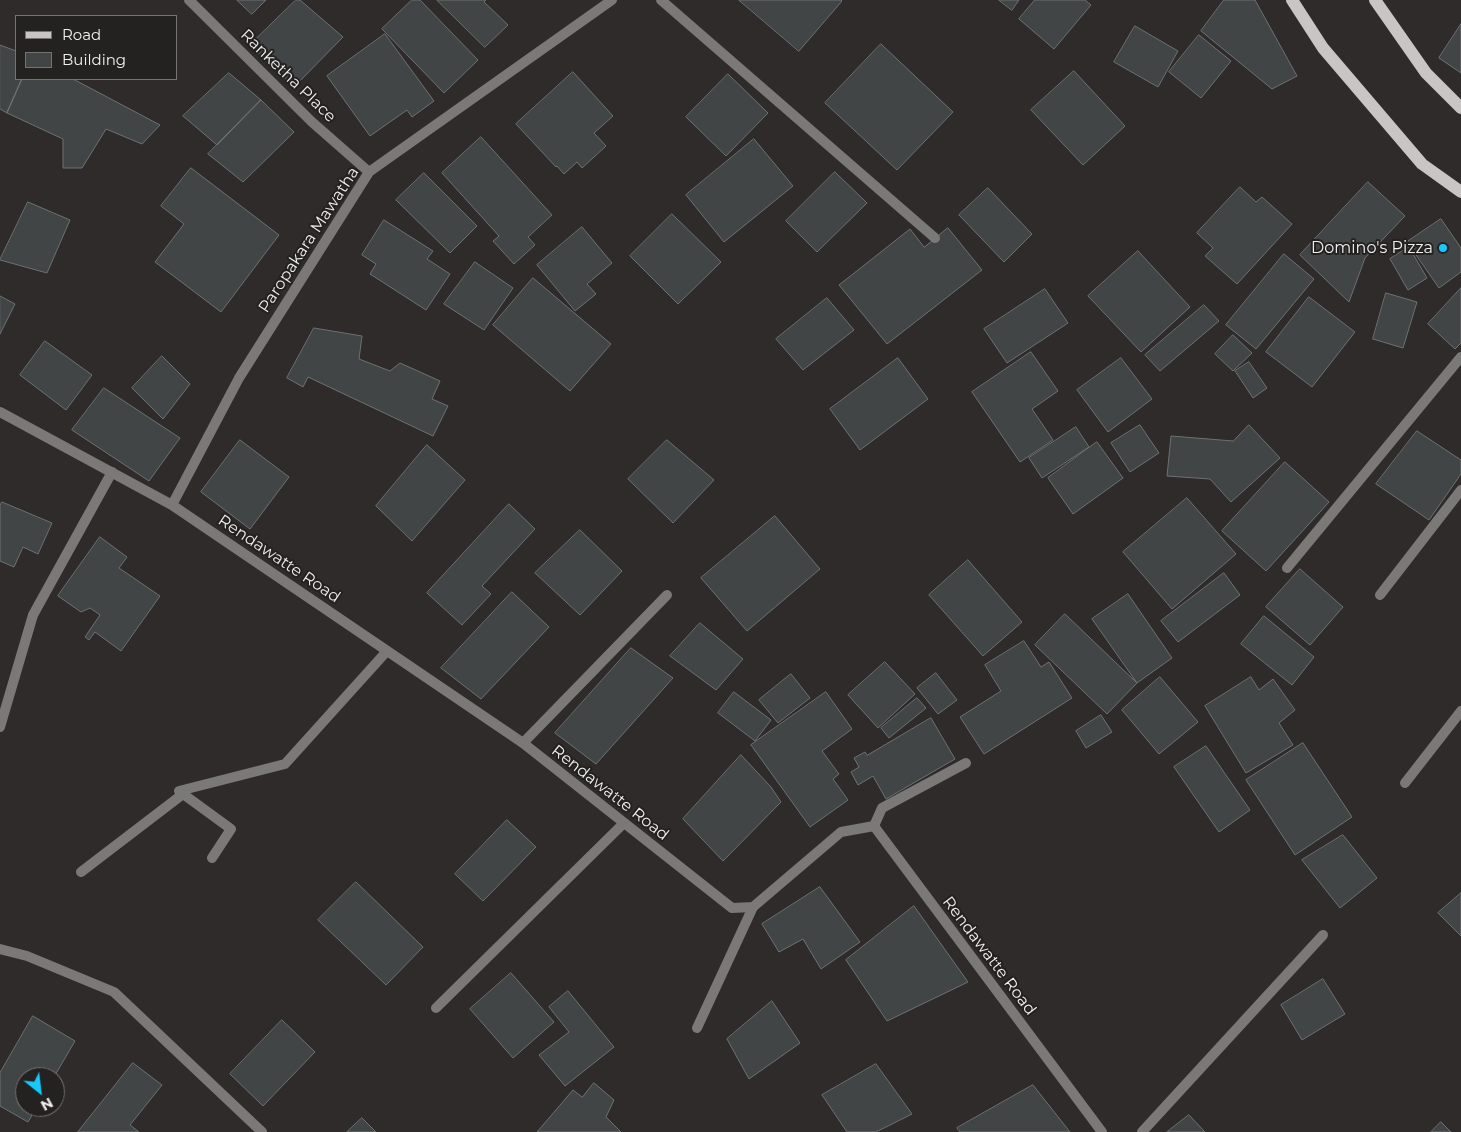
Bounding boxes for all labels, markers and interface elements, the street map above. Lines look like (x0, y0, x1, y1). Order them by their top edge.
legend (15, 15, 178, 80)
text: Road (62, 25, 101, 44)
street label: Ranketha Place (236, 26, 340, 126)
text: Building (62, 50, 126, 69)
street label: Paropakara Mawatha (255, 164, 363, 316)
place label: Domino's Pizza (1311, 238, 1433, 258)
marker: Domino's Pizza (1437, 242, 1449, 254)
street label: Rendawatte Road (214, 511, 344, 607)
street label: Rendawatte Road (548, 741, 672, 845)
street label: Rendawatte Road (938, 893, 1040, 1019)
north arrow (15, 1067, 65, 1117)
text: N (37, 1094, 56, 1115)

